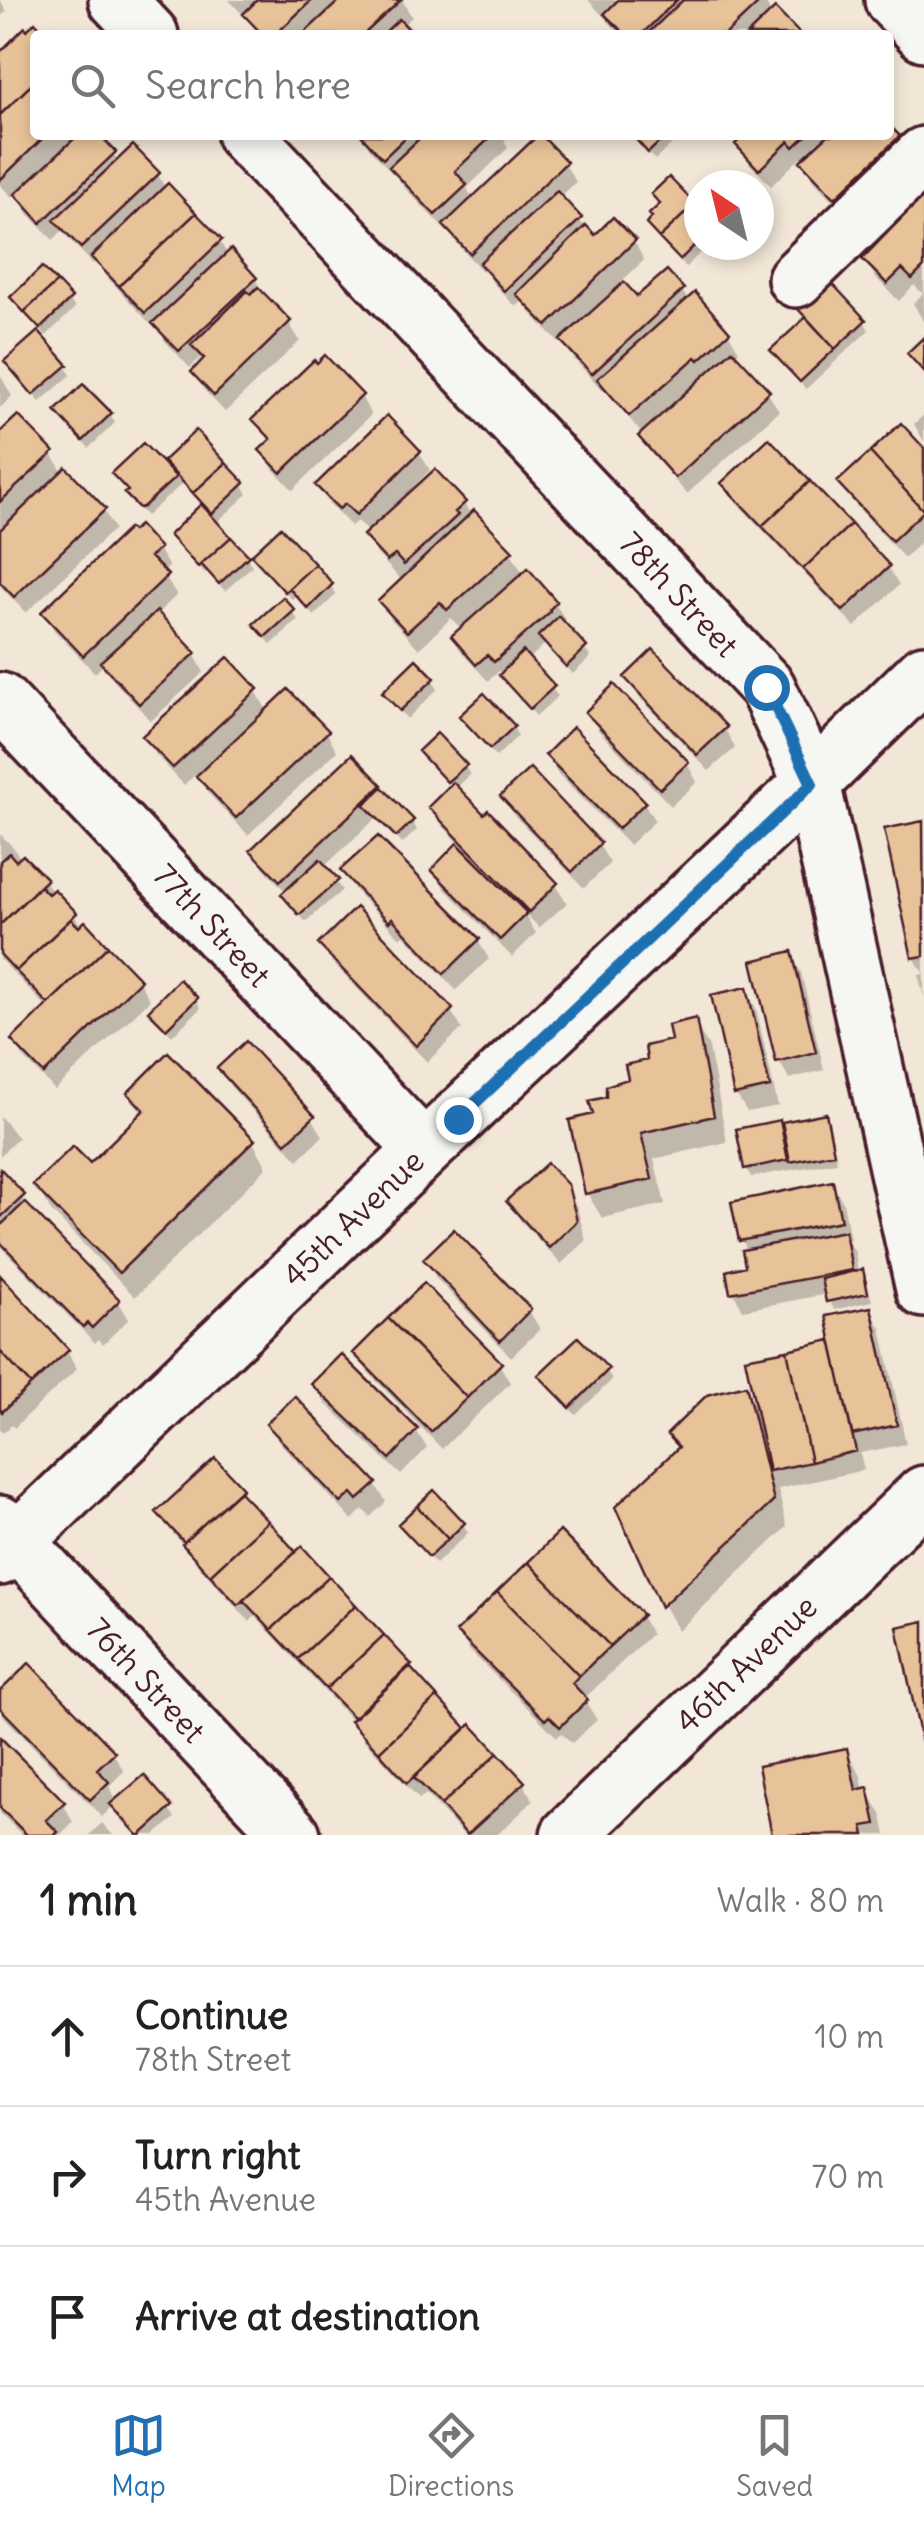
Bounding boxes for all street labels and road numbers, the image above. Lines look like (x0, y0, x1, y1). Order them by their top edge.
street label: 78th Street (611, 523, 747, 665)
street label: 77th Street (145, 855, 280, 995)
street label: 45th Avenue (274, 1140, 432, 1296)
street label: 46th Avenue (667, 1586, 825, 1742)
street label: 76th Street (78, 1609, 214, 1751)

